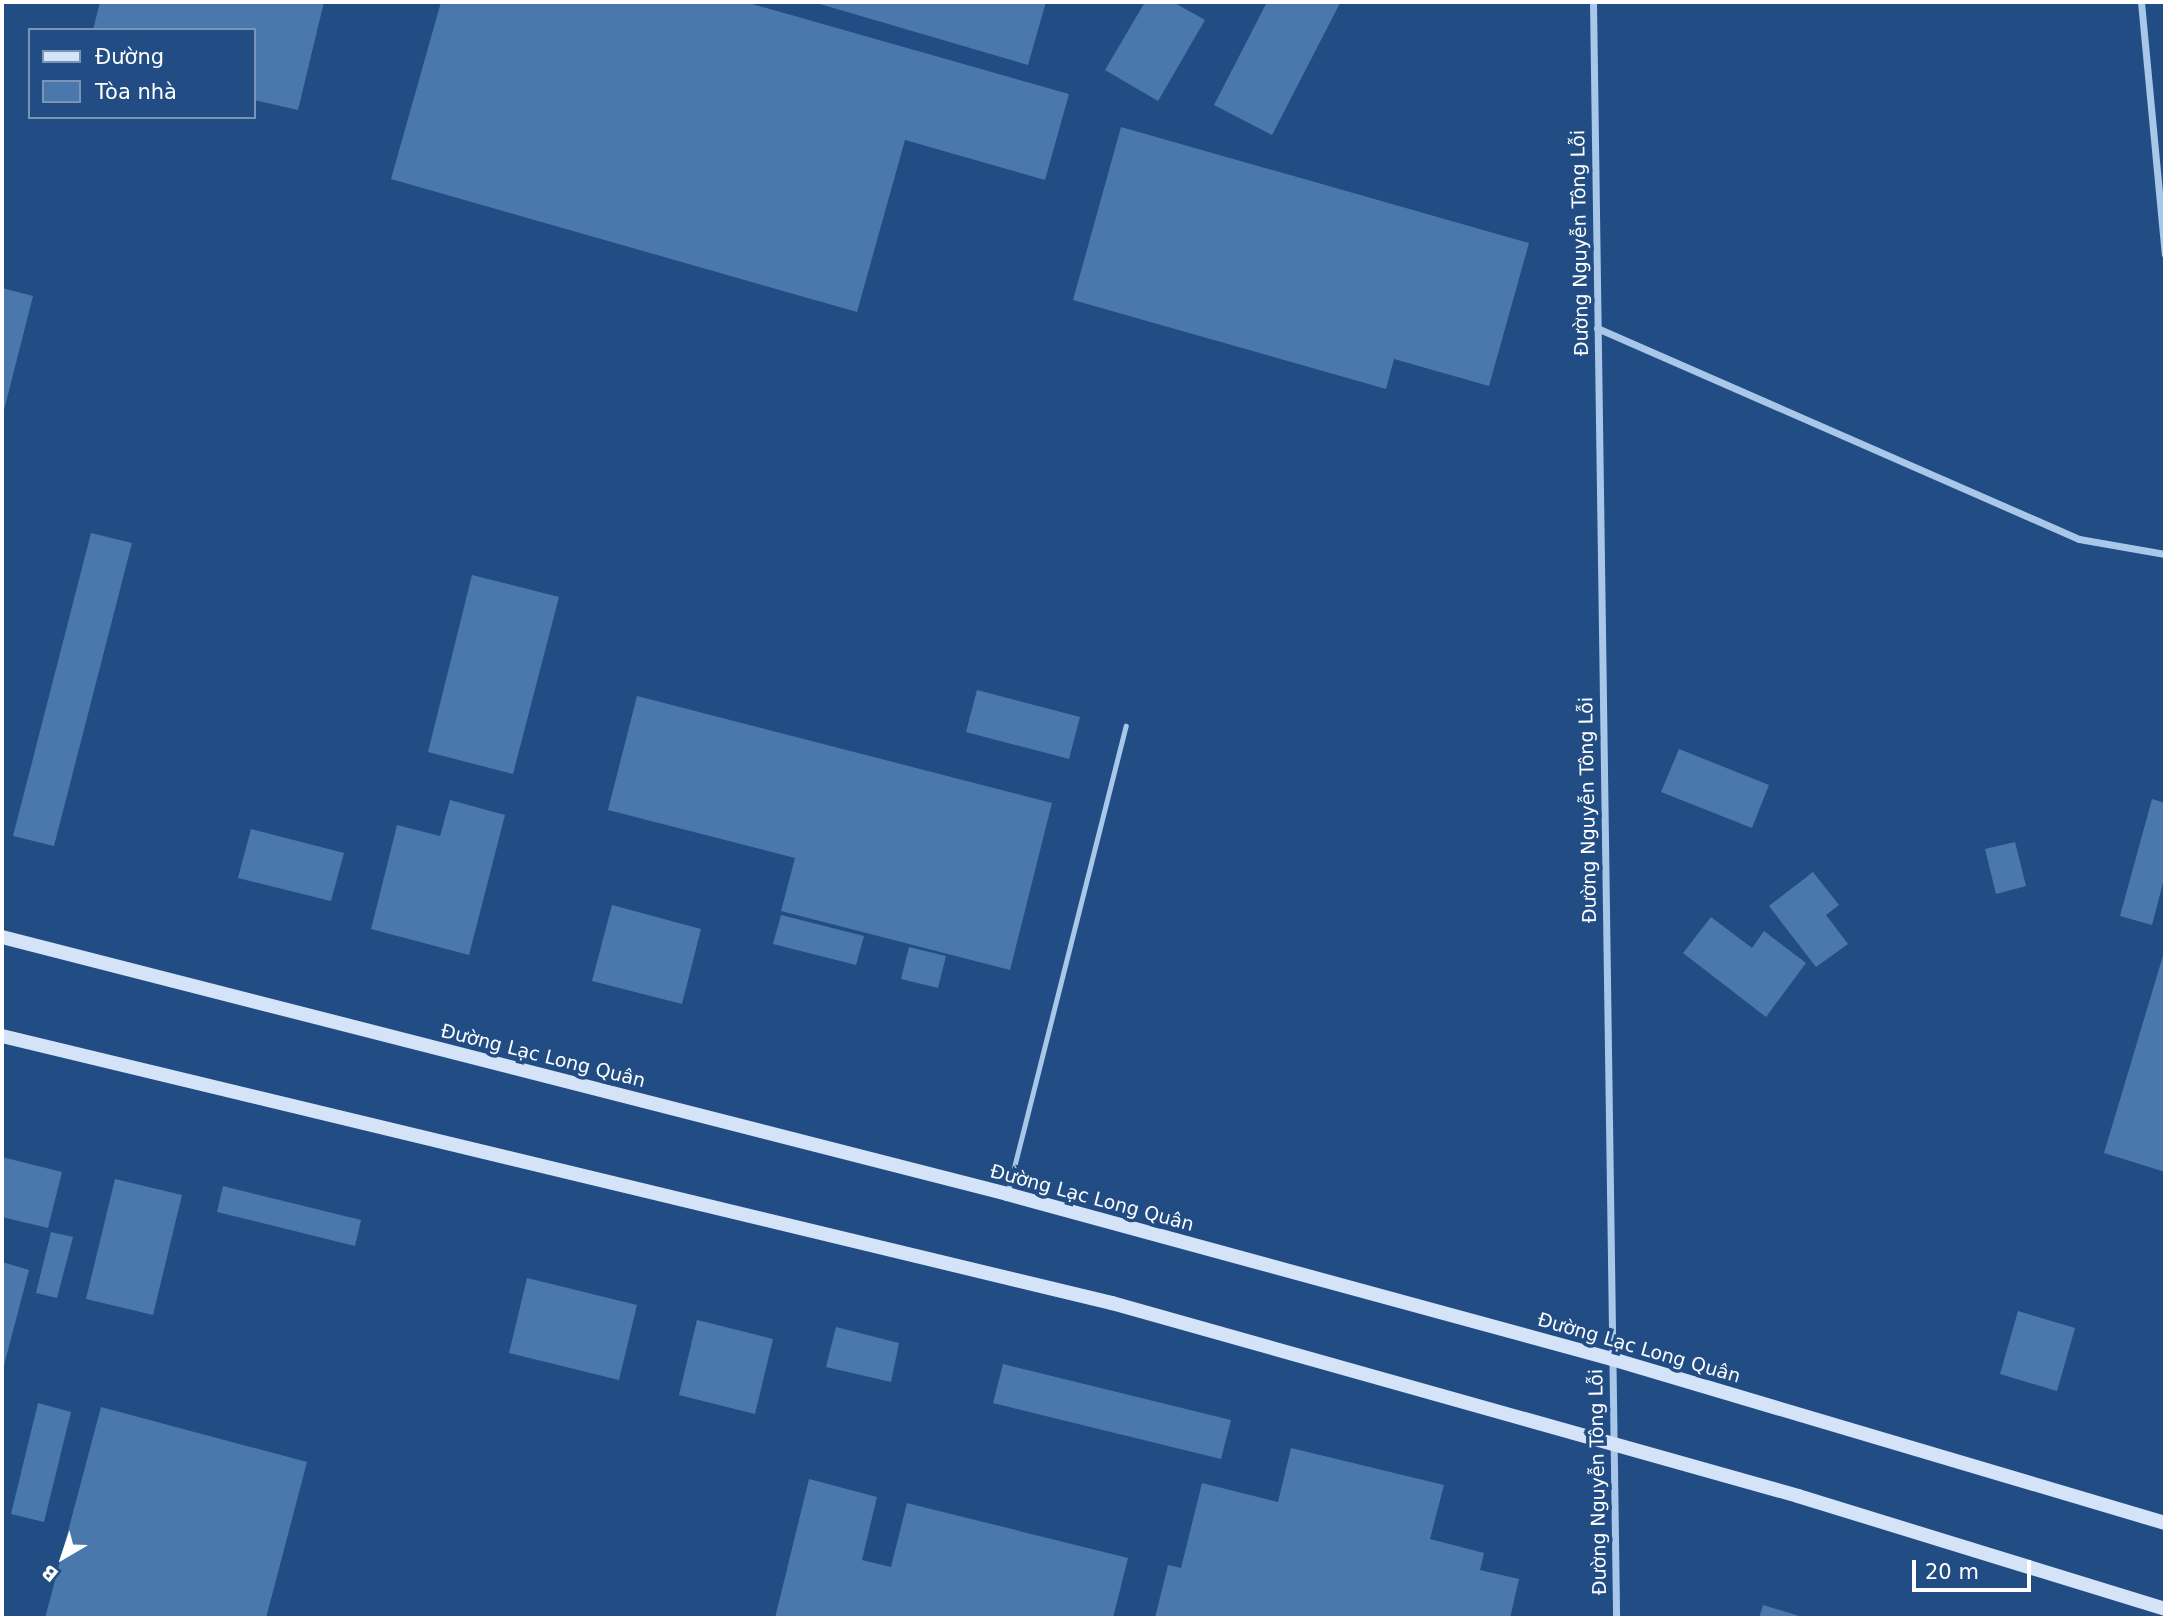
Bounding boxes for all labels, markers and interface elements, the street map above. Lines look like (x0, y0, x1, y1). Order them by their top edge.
legend (28, 28, 256, 119)
text: Đường (95, 45, 164, 69)
text: Tòa nhà (95, 80, 177, 104)
street label: Đường Nguyễn Tông Lỗi (1567, 130, 1593, 356)
street label: Đường Nguyễn Tông Lỗi (1575, 697, 1601, 923)
street label: Đường Lạc Long Quân (438, 1020, 648, 1092)
street label: Đường Lạc Long Quân (988, 1160, 1196, 1236)
street label: Đường Lạc Long Quân (1535, 1308, 1743, 1388)
street label: Đường Nguyễn Tông Lỗi (1585, 1369, 1611, 1595)
north arrow (28, 1522, 98, 1592)
scale bar (1915, 1546, 2034, 1590)
text: B (37, 1560, 62, 1586)
text: 20 m (1925, 1560, 1979, 1584)

